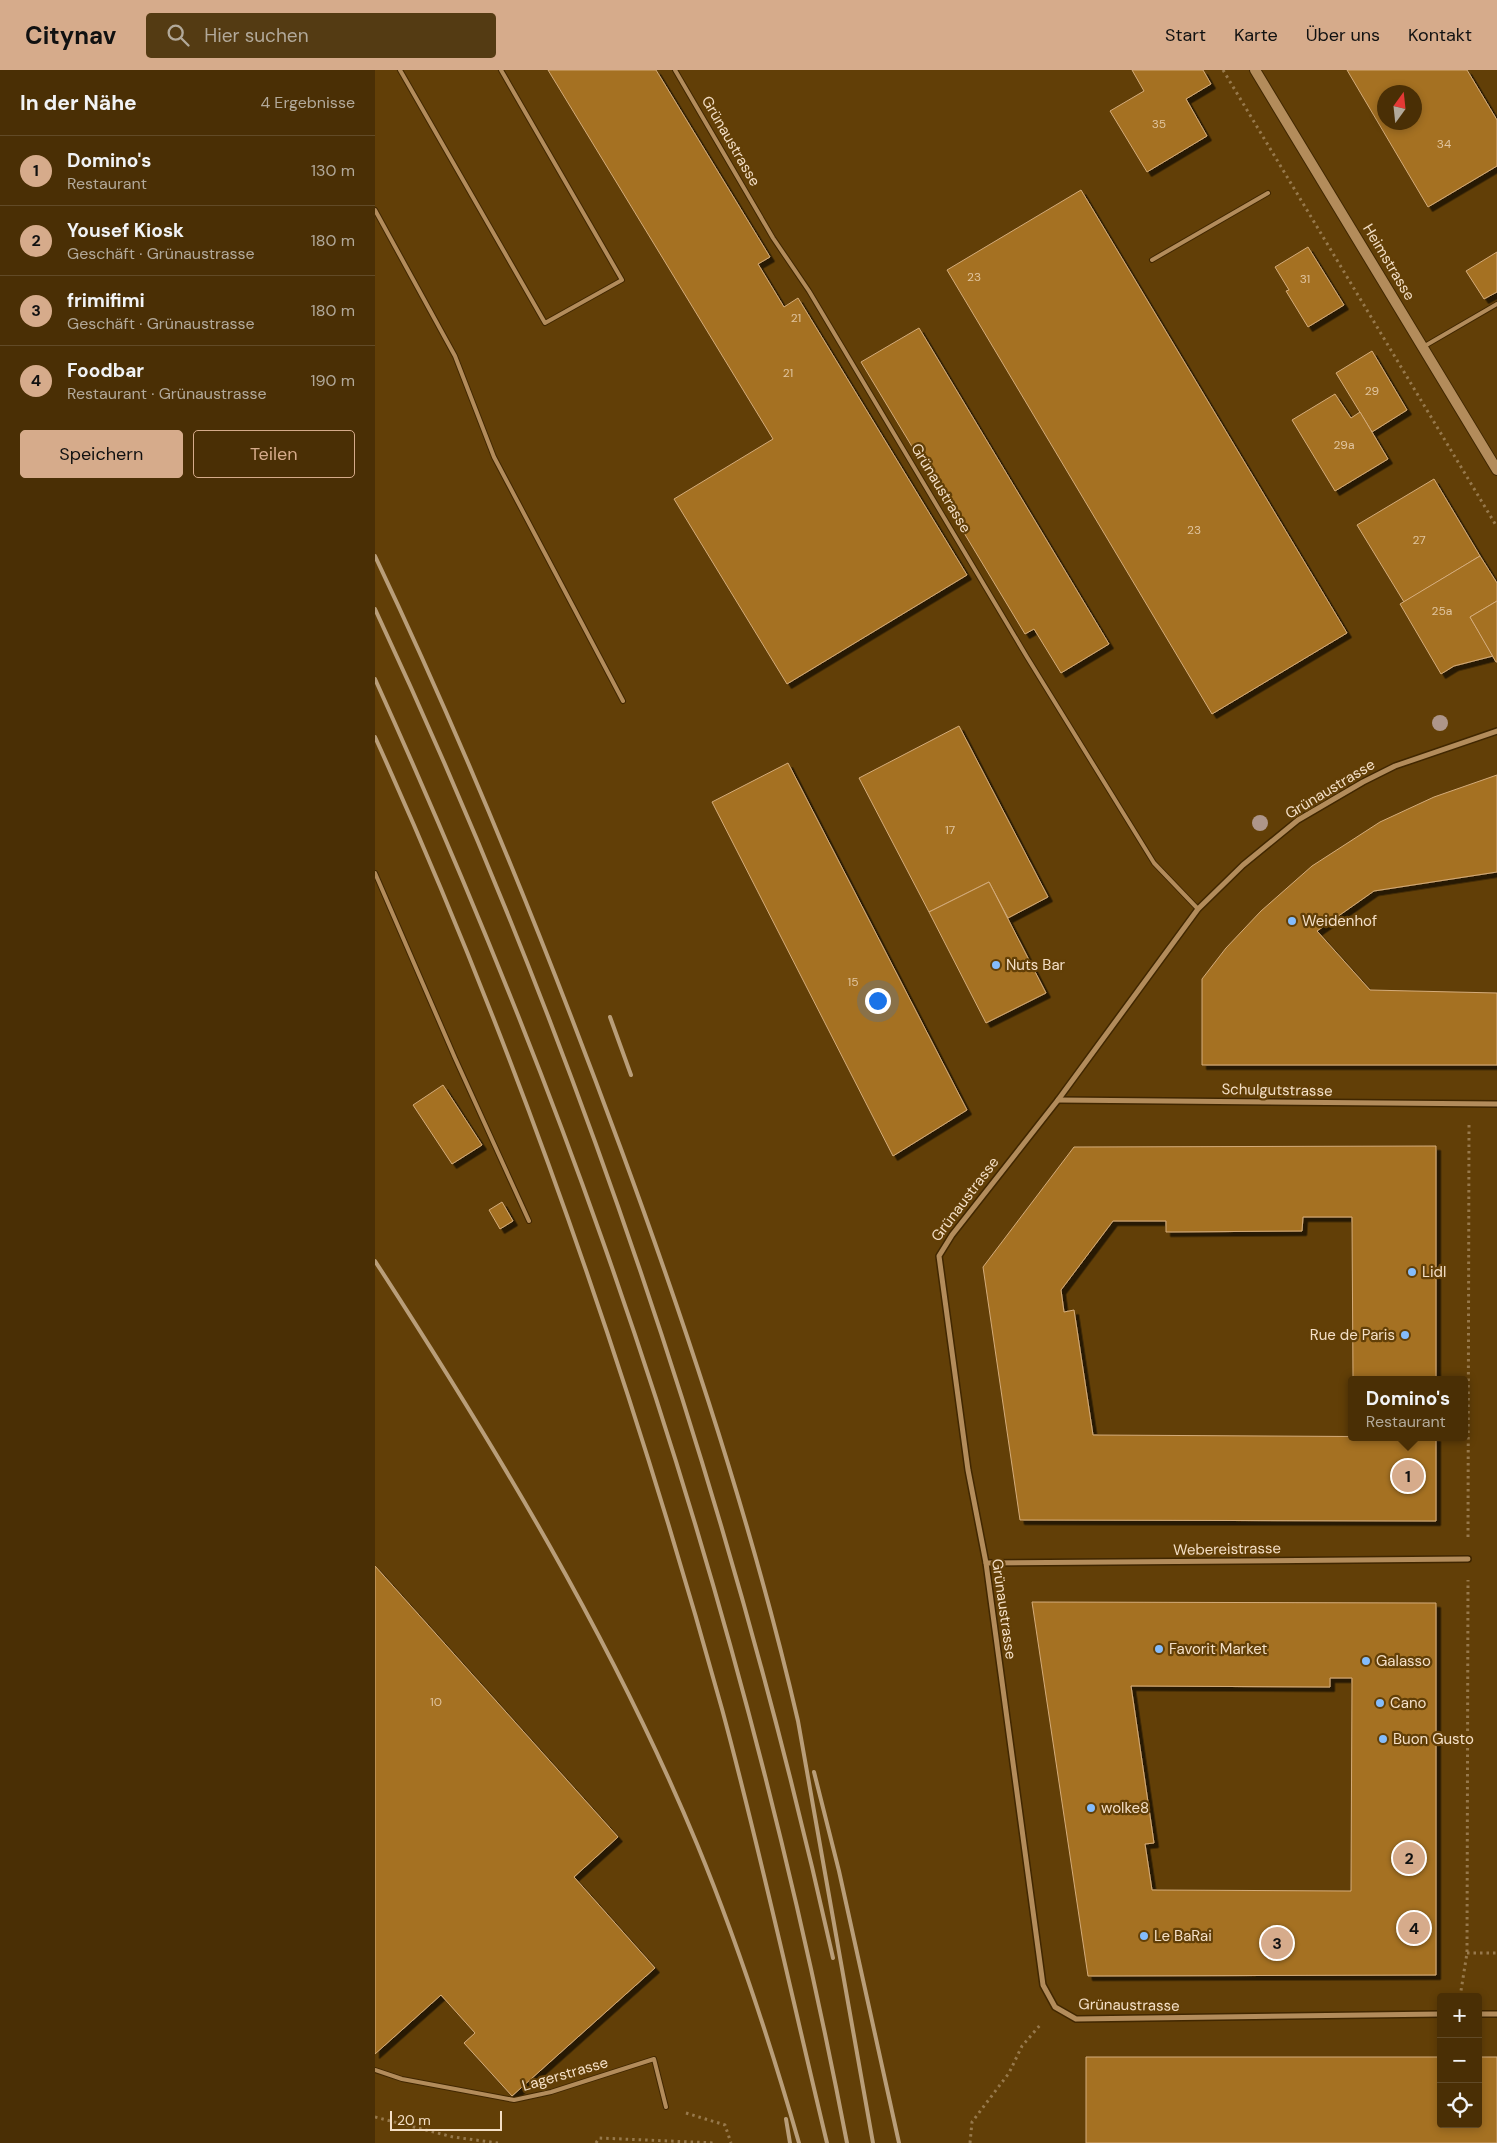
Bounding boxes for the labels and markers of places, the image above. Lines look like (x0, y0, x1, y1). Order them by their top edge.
place label: Weidenhof (1302, 911, 1377, 931)
marker: Weidenhof (1286, 915, 1298, 927)
place label: Nuts Bar (1006, 955, 1066, 975)
marker: Nuts Bar (990, 959, 1002, 971)
place label: Lidl (1422, 1262, 1446, 1282)
marker: Lidl (1406, 1266, 1418, 1278)
place label: Rue de Paris (1310, 1325, 1395, 1345)
marker: Rue de Paris (1399, 1329, 1411, 1341)
pin: 1 (1392, 1457, 1424, 1495)
place label: Favorit Market (1169, 1639, 1267, 1659)
marker: Favorit Market (1153, 1643, 1165, 1655)
place label: Galasso (1376, 1651, 1431, 1671)
marker: Galasso (1360, 1655, 1372, 1667)
place label: Cano (1390, 1693, 1427, 1713)
marker: Cano (1374, 1697, 1386, 1709)
place label: Buon Gusto (1393, 1729, 1474, 1749)
marker: Buon Gusto (1377, 1733, 1389, 1745)
place label: wolke8 (1101, 1798, 1149, 1818)
marker: wolke8 (1085, 1802, 1097, 1814)
pin: 2 (1393, 1839, 1425, 1877)
pin: 4 (1398, 1909, 1430, 1947)
pin: 3 (1261, 1924, 1293, 1962)
place label: Le BaRai (1154, 1926, 1212, 1946)
marker: Le BaRai (1138, 1930, 1150, 1942)

